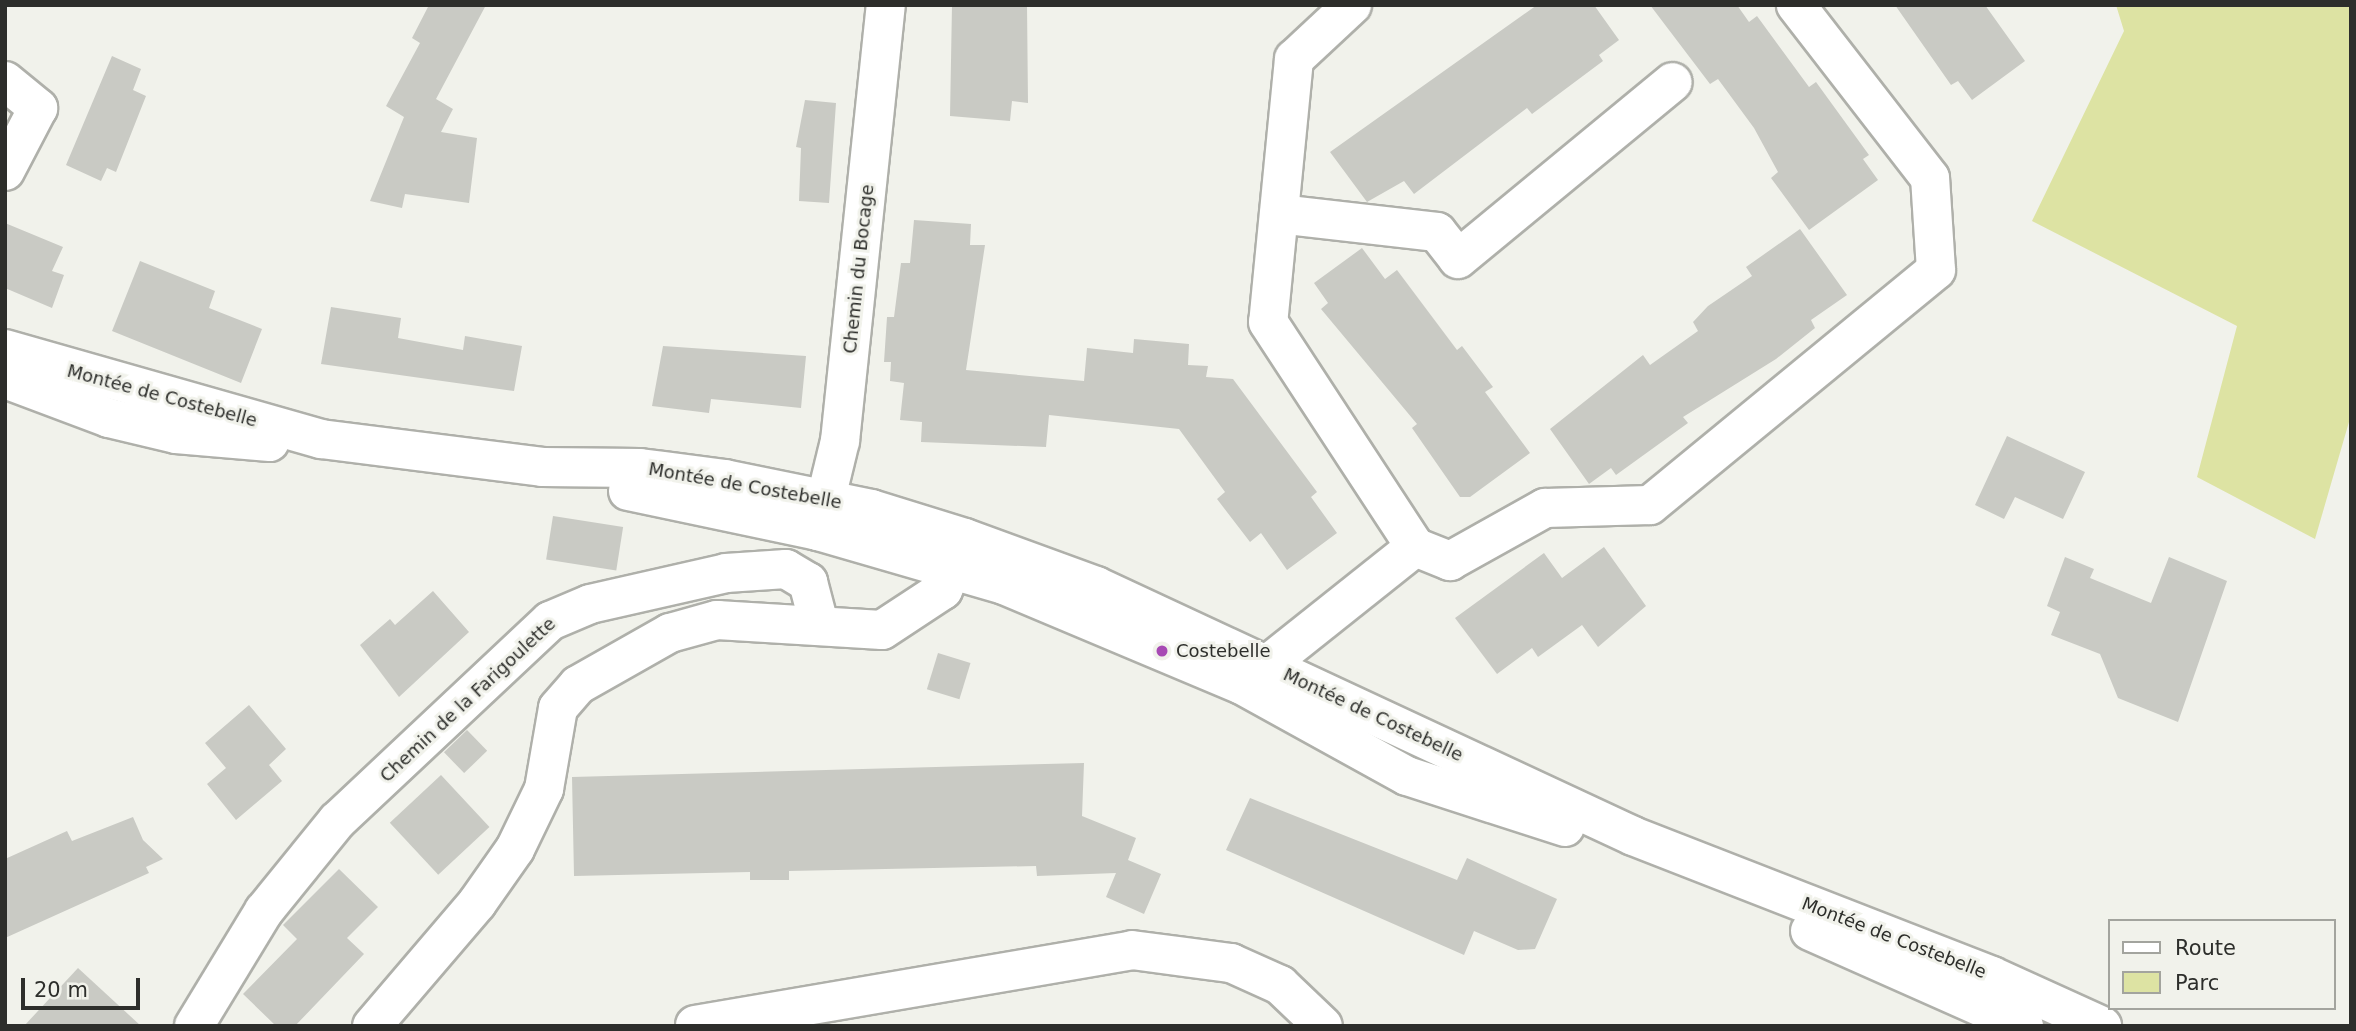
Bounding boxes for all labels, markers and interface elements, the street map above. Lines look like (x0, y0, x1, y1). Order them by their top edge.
street label: Chemin du Bocage (839, 183, 879, 355)
street label: Montée de Costebelle (65, 360, 259, 432)
street label: Montée de Costebelle (647, 458, 843, 514)
street label: Chemin de la Farigoulette (376, 613, 560, 787)
place label: Costebelle (1176, 640, 1271, 662)
marker: Costebelle (1154, 643, 1170, 659)
street label: Montée de Costebelle (1280, 664, 1466, 766)
street label: Montée de Costebelle (1799, 893, 1989, 983)
legend (2108, 919, 2335, 1010)
text: Route (2175, 936, 2236, 960)
scale bar (24, 964, 144, 1008)
text: Parc (2175, 971, 2219, 995)
text: 20 m (34, 978, 88, 1002)

